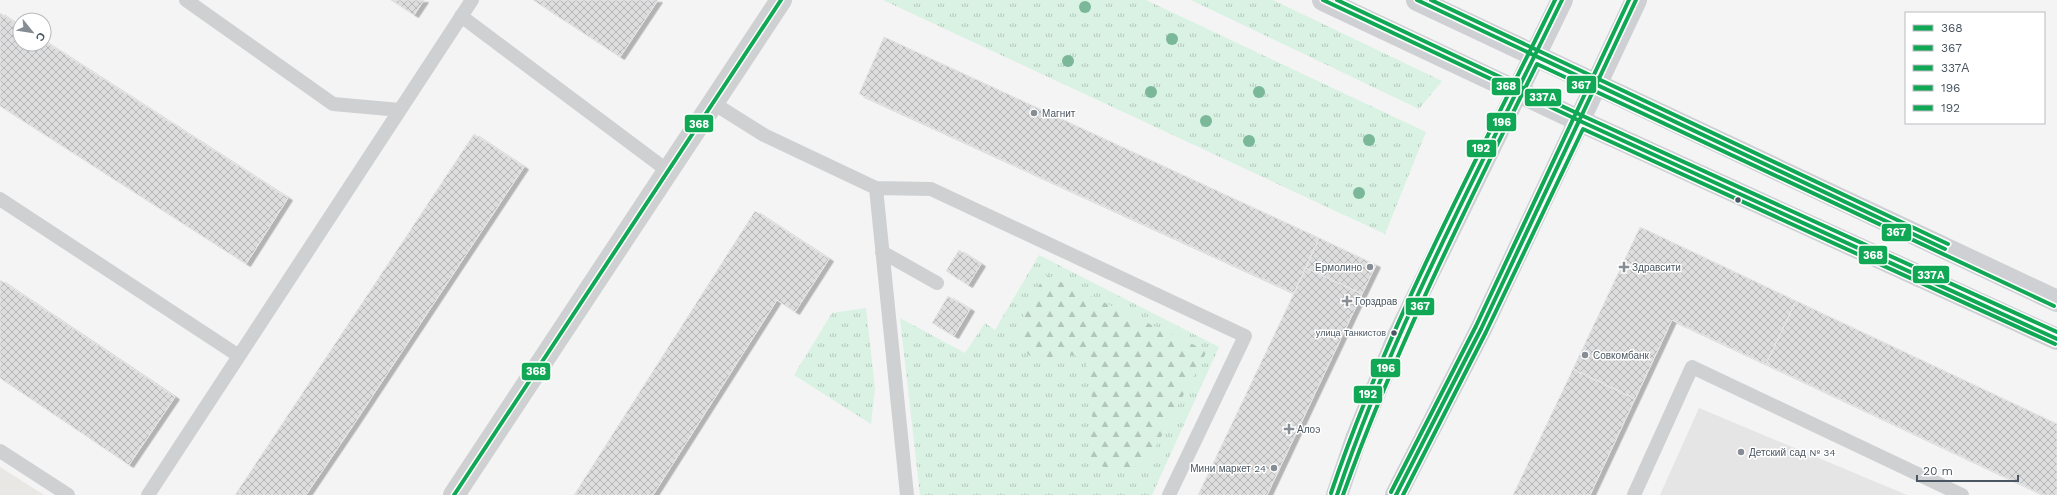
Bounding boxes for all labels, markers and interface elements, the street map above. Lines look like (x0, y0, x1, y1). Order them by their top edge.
north arrow (12, 12, 52, 52)
legend (1905, 12, 2045, 124)
text: 368 (1941, 21, 1963, 35)
text: С (33, 30, 48, 43)
text: 367 (1941, 41, 1962, 55)
text: 337А (1941, 61, 1969, 75)
line badge: 367 (1566, 75, 1597, 94)
line badge: 368 (1491, 77, 1521, 96)
text: 367 (1571, 79, 1591, 92)
text: 368 (1496, 80, 1516, 93)
text: 196 (1941, 81, 1960, 95)
line badge: 337А (1524, 88, 1562, 107)
text: 337А (1529, 91, 1557, 104)
text: 192 (1941, 101, 1960, 115)
marker: Магнит (1029, 108, 1039, 118)
place label: Магнит (1042, 108, 1076, 119)
line badge: 196 (1486, 112, 1517, 132)
line badge: 368 (684, 114, 714, 133)
text: 196 (1493, 116, 1511, 129)
text: 368 (689, 118, 709, 131)
line badge: 192 (1466, 139, 1497, 158)
text: 192 (1472, 142, 1490, 155)
unlabelled marker (1733, 195, 1743, 205)
line badge: 367 (1881, 223, 1912, 242)
text: 367 (1886, 226, 1906, 239)
line badge: 368 (1858, 245, 1888, 265)
text: 368 (1863, 249, 1883, 262)
place label: Ермолино (1315, 262, 1362, 273)
marker: Ермолино (1365, 262, 1375, 272)
marker: Здравсити (1619, 262, 1629, 272)
place label: Здравсити (1632, 262, 1681, 273)
line badge: 337А (1912, 265, 1950, 284)
text: 337А (1917, 269, 1945, 282)
marker: Горздрав (1342, 296, 1352, 306)
place label: Горздрав (1355, 296, 1397, 307)
line badge: 367 (1405, 297, 1435, 316)
text: 367 (1410, 300, 1430, 313)
place label: улица Танкистов (1316, 328, 1386, 338)
marker: улица Танкистов (1389, 328, 1399, 338)
marker: Совкомбанк (1580, 350, 1590, 360)
place label: Совкомбанк (1593, 350, 1649, 361)
line badge: 196 (1370, 358, 1401, 378)
line badge: 368 (521, 362, 551, 381)
text: 196 (1377, 362, 1395, 375)
text: 368 (526, 365, 546, 378)
line badge: 192 (1353, 385, 1383, 404)
text: 192 (1359, 388, 1377, 401)
marker: Алоэ (1284, 424, 1294, 434)
place label: Алоэ (1297, 424, 1320, 435)
marker: Детский сад № 34 (1736, 447, 1746, 457)
place label: Детский сад № 34 (1749, 447, 1836, 458)
scale bar (1917, 457, 2018, 483)
place label: Мини маркет 24 (1190, 463, 1266, 474)
marker: Мини маркет 24 (1269, 463, 1279, 473)
text: 20 m (1923, 464, 1953, 478)

